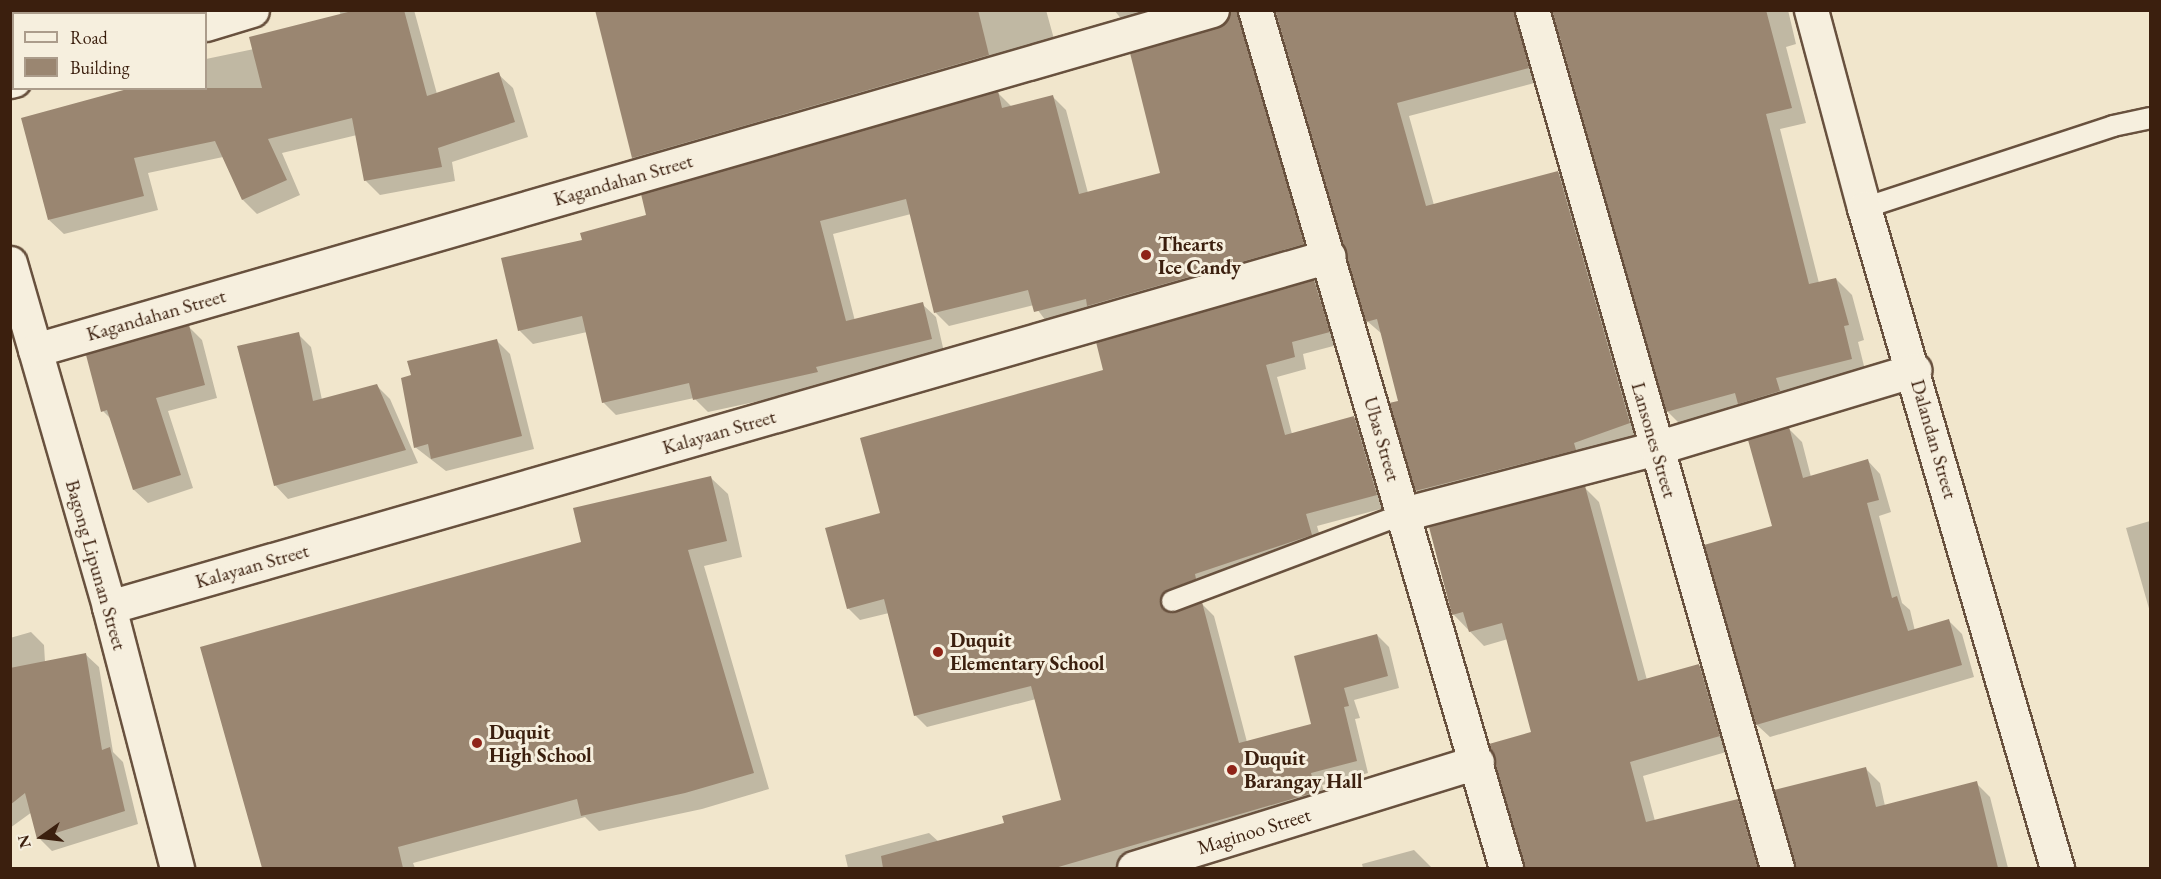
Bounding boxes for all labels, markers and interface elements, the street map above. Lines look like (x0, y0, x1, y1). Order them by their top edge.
legend (12, 12, 207, 90)
text: Road (70, 26, 108, 49)
text: Building (70, 56, 130, 79)
street label: Kagandahan Street (551, 149, 695, 211)
place label: Thearts Ice Candy (1158, 232, 1241, 279)
marker: Thearts Ice Candy (1139, 248, 1153, 262)
street label: Kagandahan Street (84, 284, 228, 346)
street label: Dalandan Street (1906, 377, 1962, 501)
street label: Lansones Street (1626, 379, 1682, 501)
street label: Ubas Street (1358, 394, 1406, 484)
street label: Kalayaan Street (659, 404, 779, 460)
street label: Bagong Lipunan Street (60, 477, 132, 653)
street label: Kalayaan Street (192, 538, 312, 594)
place label: Duquit Elementary School (950, 628, 1104, 675)
marker: Duquit Elementary School (931, 645, 945, 659)
place label: Duquit High School (489, 720, 592, 767)
marker: Duquit High School (470, 736, 484, 750)
place label: Duquit Barangay Hall (1244, 746, 1362, 793)
marker: Duquit Barangay Hall (1225, 763, 1239, 777)
street label: Maginoo Street (1194, 802, 1314, 860)
north arrow (12, 807, 72, 867)
text: N (12, 833, 36, 850)

